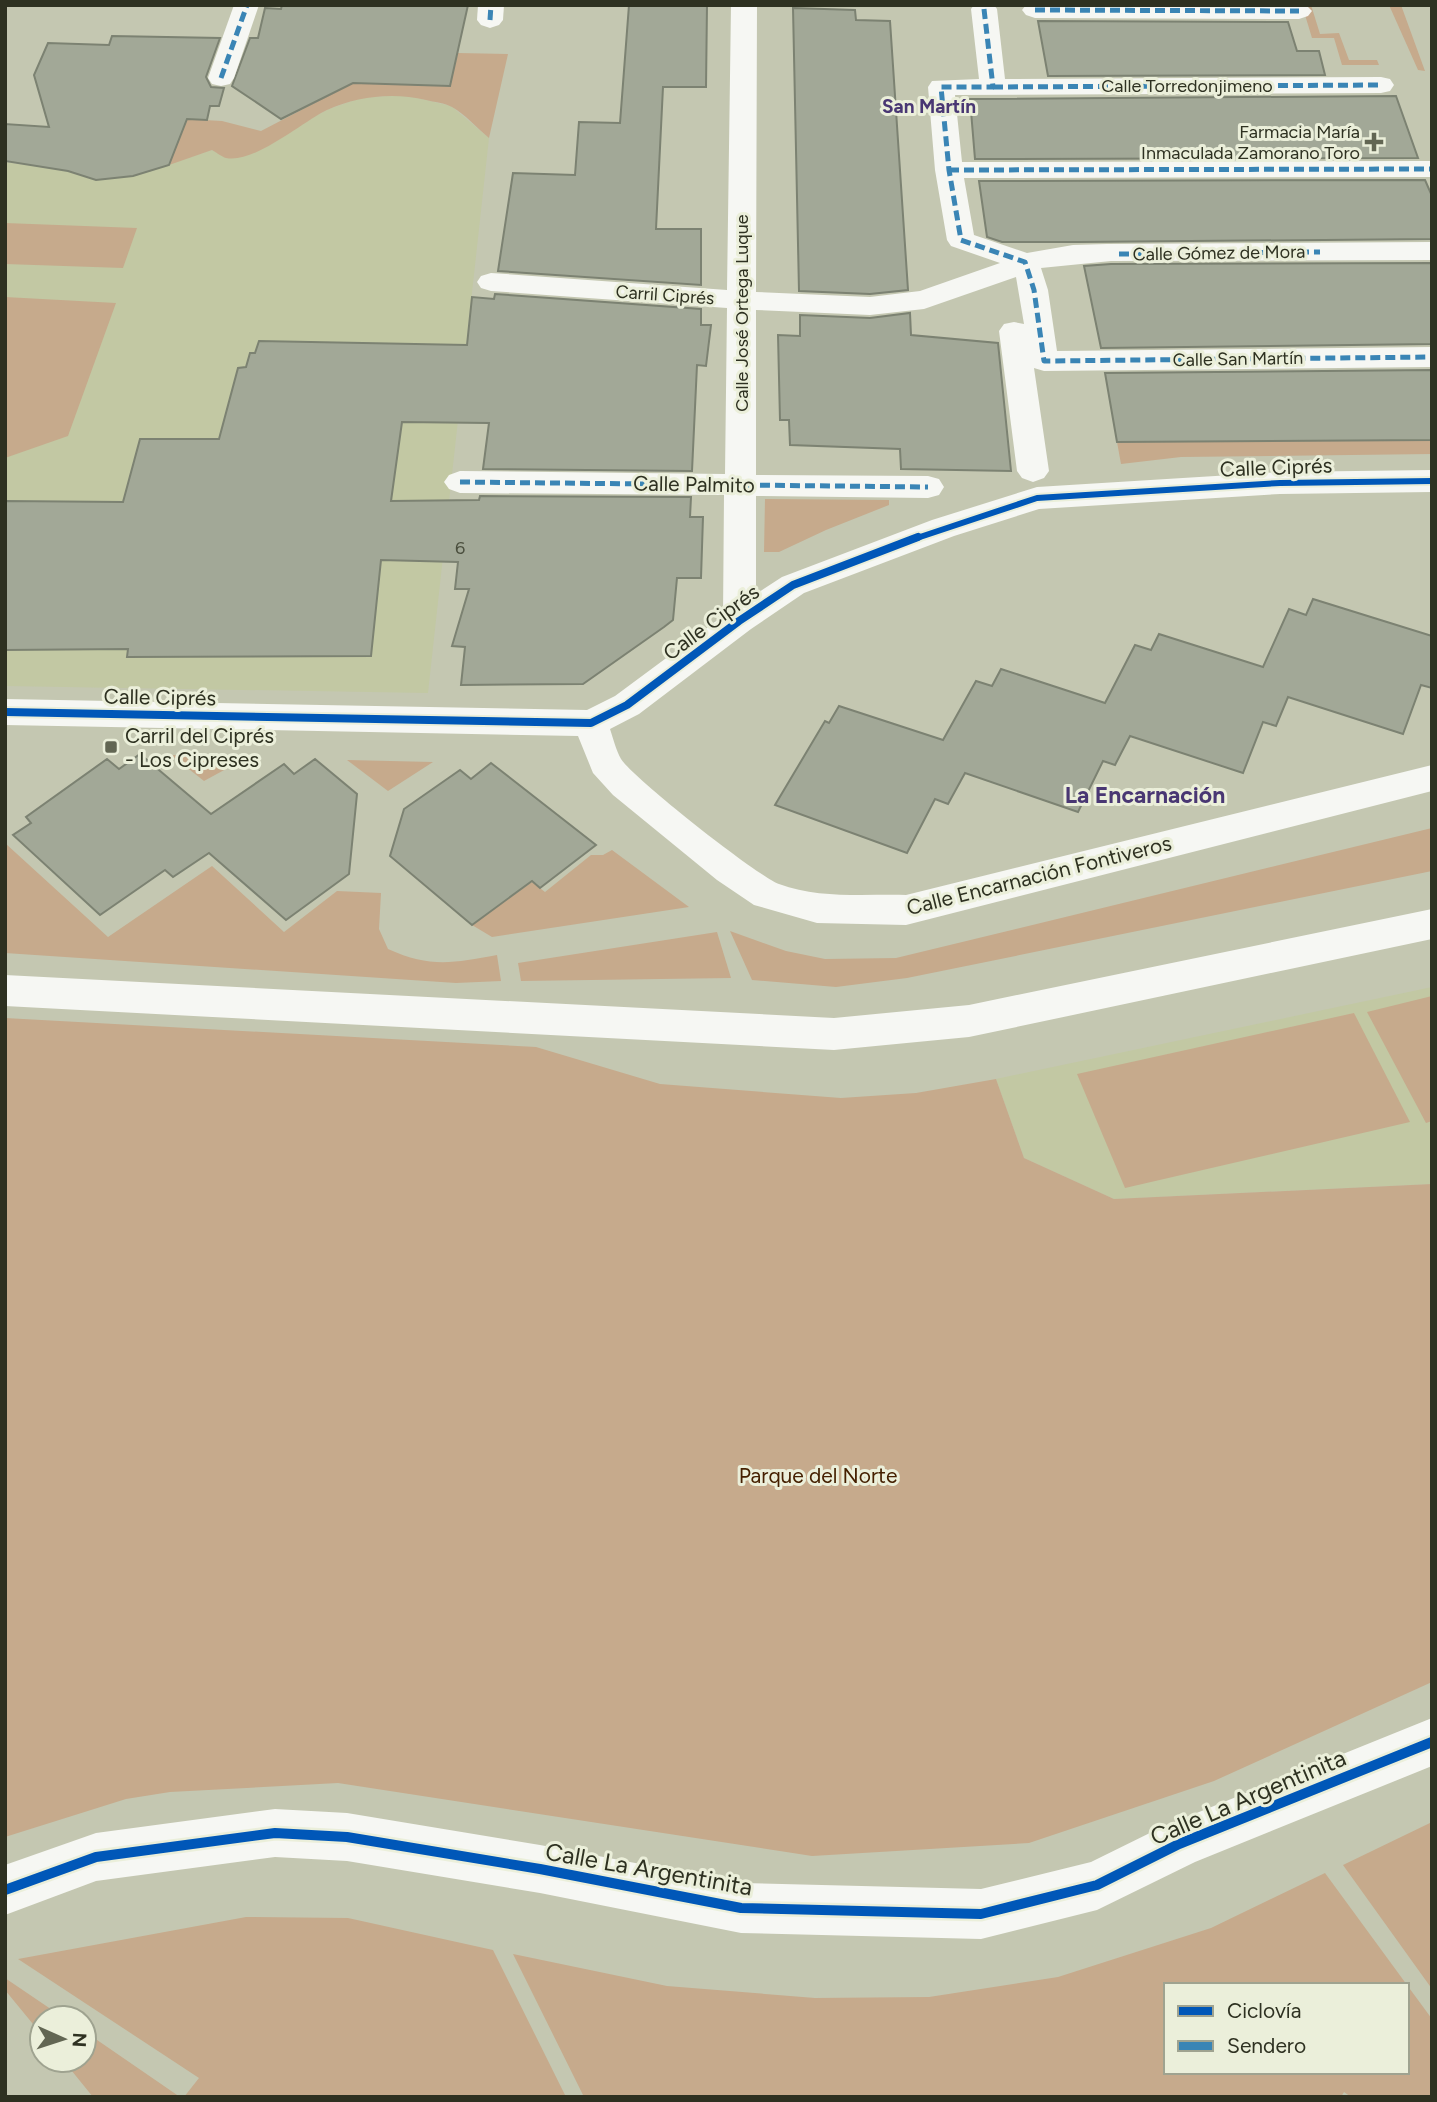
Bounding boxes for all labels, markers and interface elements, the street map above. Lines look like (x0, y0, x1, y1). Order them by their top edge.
street label: Calle Torredonjimeno (1101, 75, 1273, 97)
district label: San Martín (882, 95, 976, 118)
place label: Farmacia María Inmaculada Zamorano Toro (1141, 121, 1360, 164)
marker: Farmacia María Inmaculada Zamorano Toro (1366, 134, 1382, 150)
street label: Calle José Ortega Luque (731, 214, 753, 412)
street label: Calle Gómez de Mora (1132, 240, 1306, 266)
street label: Carril Ciprés (615, 281, 715, 309)
street label: Calle San Martín (1173, 347, 1303, 371)
street label: Calle Ciprés (1219, 453, 1333, 481)
street label: Calle Palmito (633, 470, 755, 498)
house number: 6 (455, 537, 465, 559)
street label: Calle Ciprés (658, 579, 764, 665)
street label: Calle Ciprés (104, 684, 216, 710)
place label: Carril del Ciprés - Los Cipreses (125, 723, 274, 772)
marker: Carril del Ciprés - Los Cipreses (103, 739, 119, 755)
district label: La Encarnación (1065, 781, 1225, 809)
street label: Calle Encarnación Fontiveros (904, 830, 1174, 920)
park label: Parque del Norte (739, 1463, 897, 1488)
street label: Calle La Argentinita (1146, 1743, 1350, 1851)
street label: Calle La Argentinita (543, 1837, 755, 1901)
legend (1164, 1983, 1409, 2074)
text: Ciclovía (1227, 1998, 1301, 2023)
north arrow (28, 2004, 98, 2074)
text: N (68, 2032, 91, 2048)
text: Sendero (1227, 2033, 1306, 2058)

